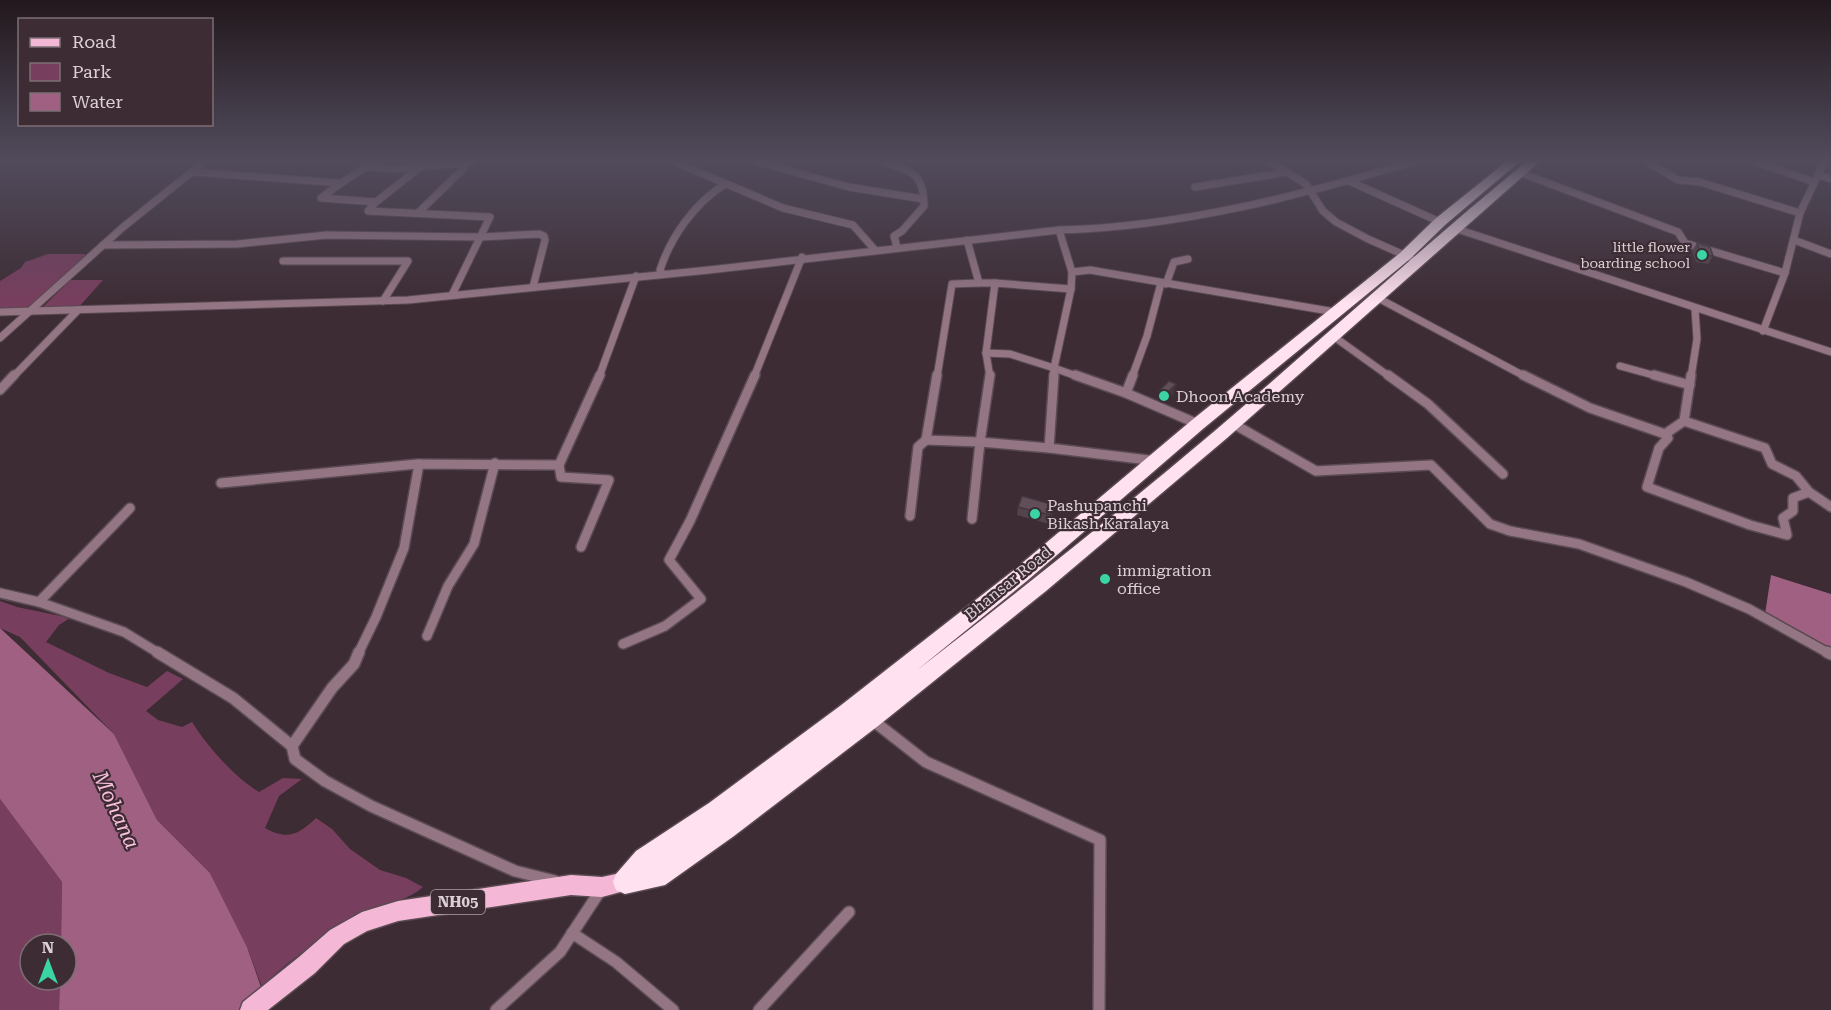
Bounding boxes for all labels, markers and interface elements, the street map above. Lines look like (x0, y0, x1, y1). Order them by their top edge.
legend (18, 18, 213, 126)
text: Road (72, 31, 117, 52)
text: Park (72, 61, 112, 82)
text: Water (72, 91, 123, 112)
place label: little flower boarding school (1580, 239, 1691, 271)
marker: little flower boarding school (1695, 248, 1709, 262)
place label: Dhoon Academy (1176, 387, 1305, 406)
marker: Dhoon Academy (1157, 389, 1171, 403)
place label: Pashupanchi Bikash Karalaya (1047, 496, 1170, 533)
marker: Pashupanchi Bikash Karalaya (1028, 507, 1042, 521)
street label: Bhansar Road (961, 542, 1055, 624)
place label: immigration office (1117, 561, 1212, 598)
marker: immigration office (1098, 572, 1112, 586)
water label: Mohana (87, 766, 144, 853)
road number: NH05 (431, 890, 485, 914)
north arrow (18, 932, 78, 992)
text: N (42, 938, 54, 957)

